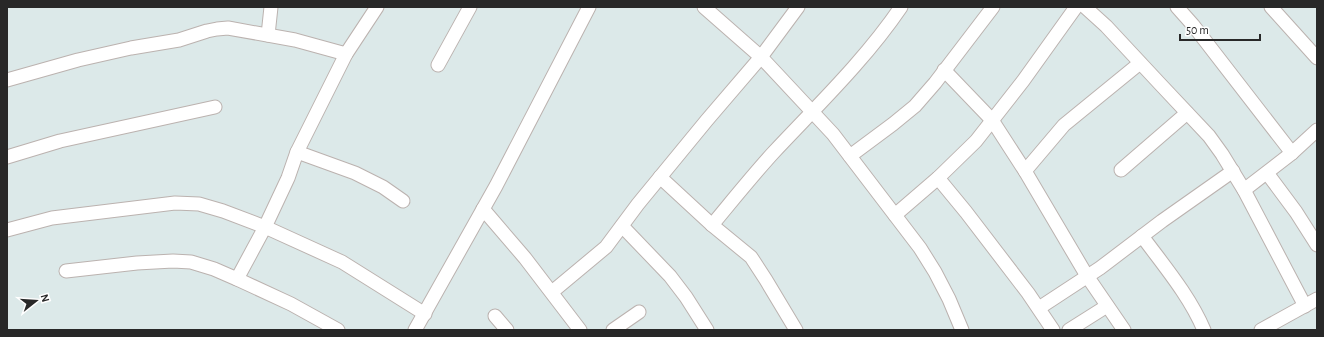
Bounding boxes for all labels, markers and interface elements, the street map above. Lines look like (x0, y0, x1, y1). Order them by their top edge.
scale bar (1180, 16, 1260, 42)
text: 50 m (1186, 24, 1209, 36)
north arrow (16, 281, 56, 321)
text: N (39, 293, 51, 303)

